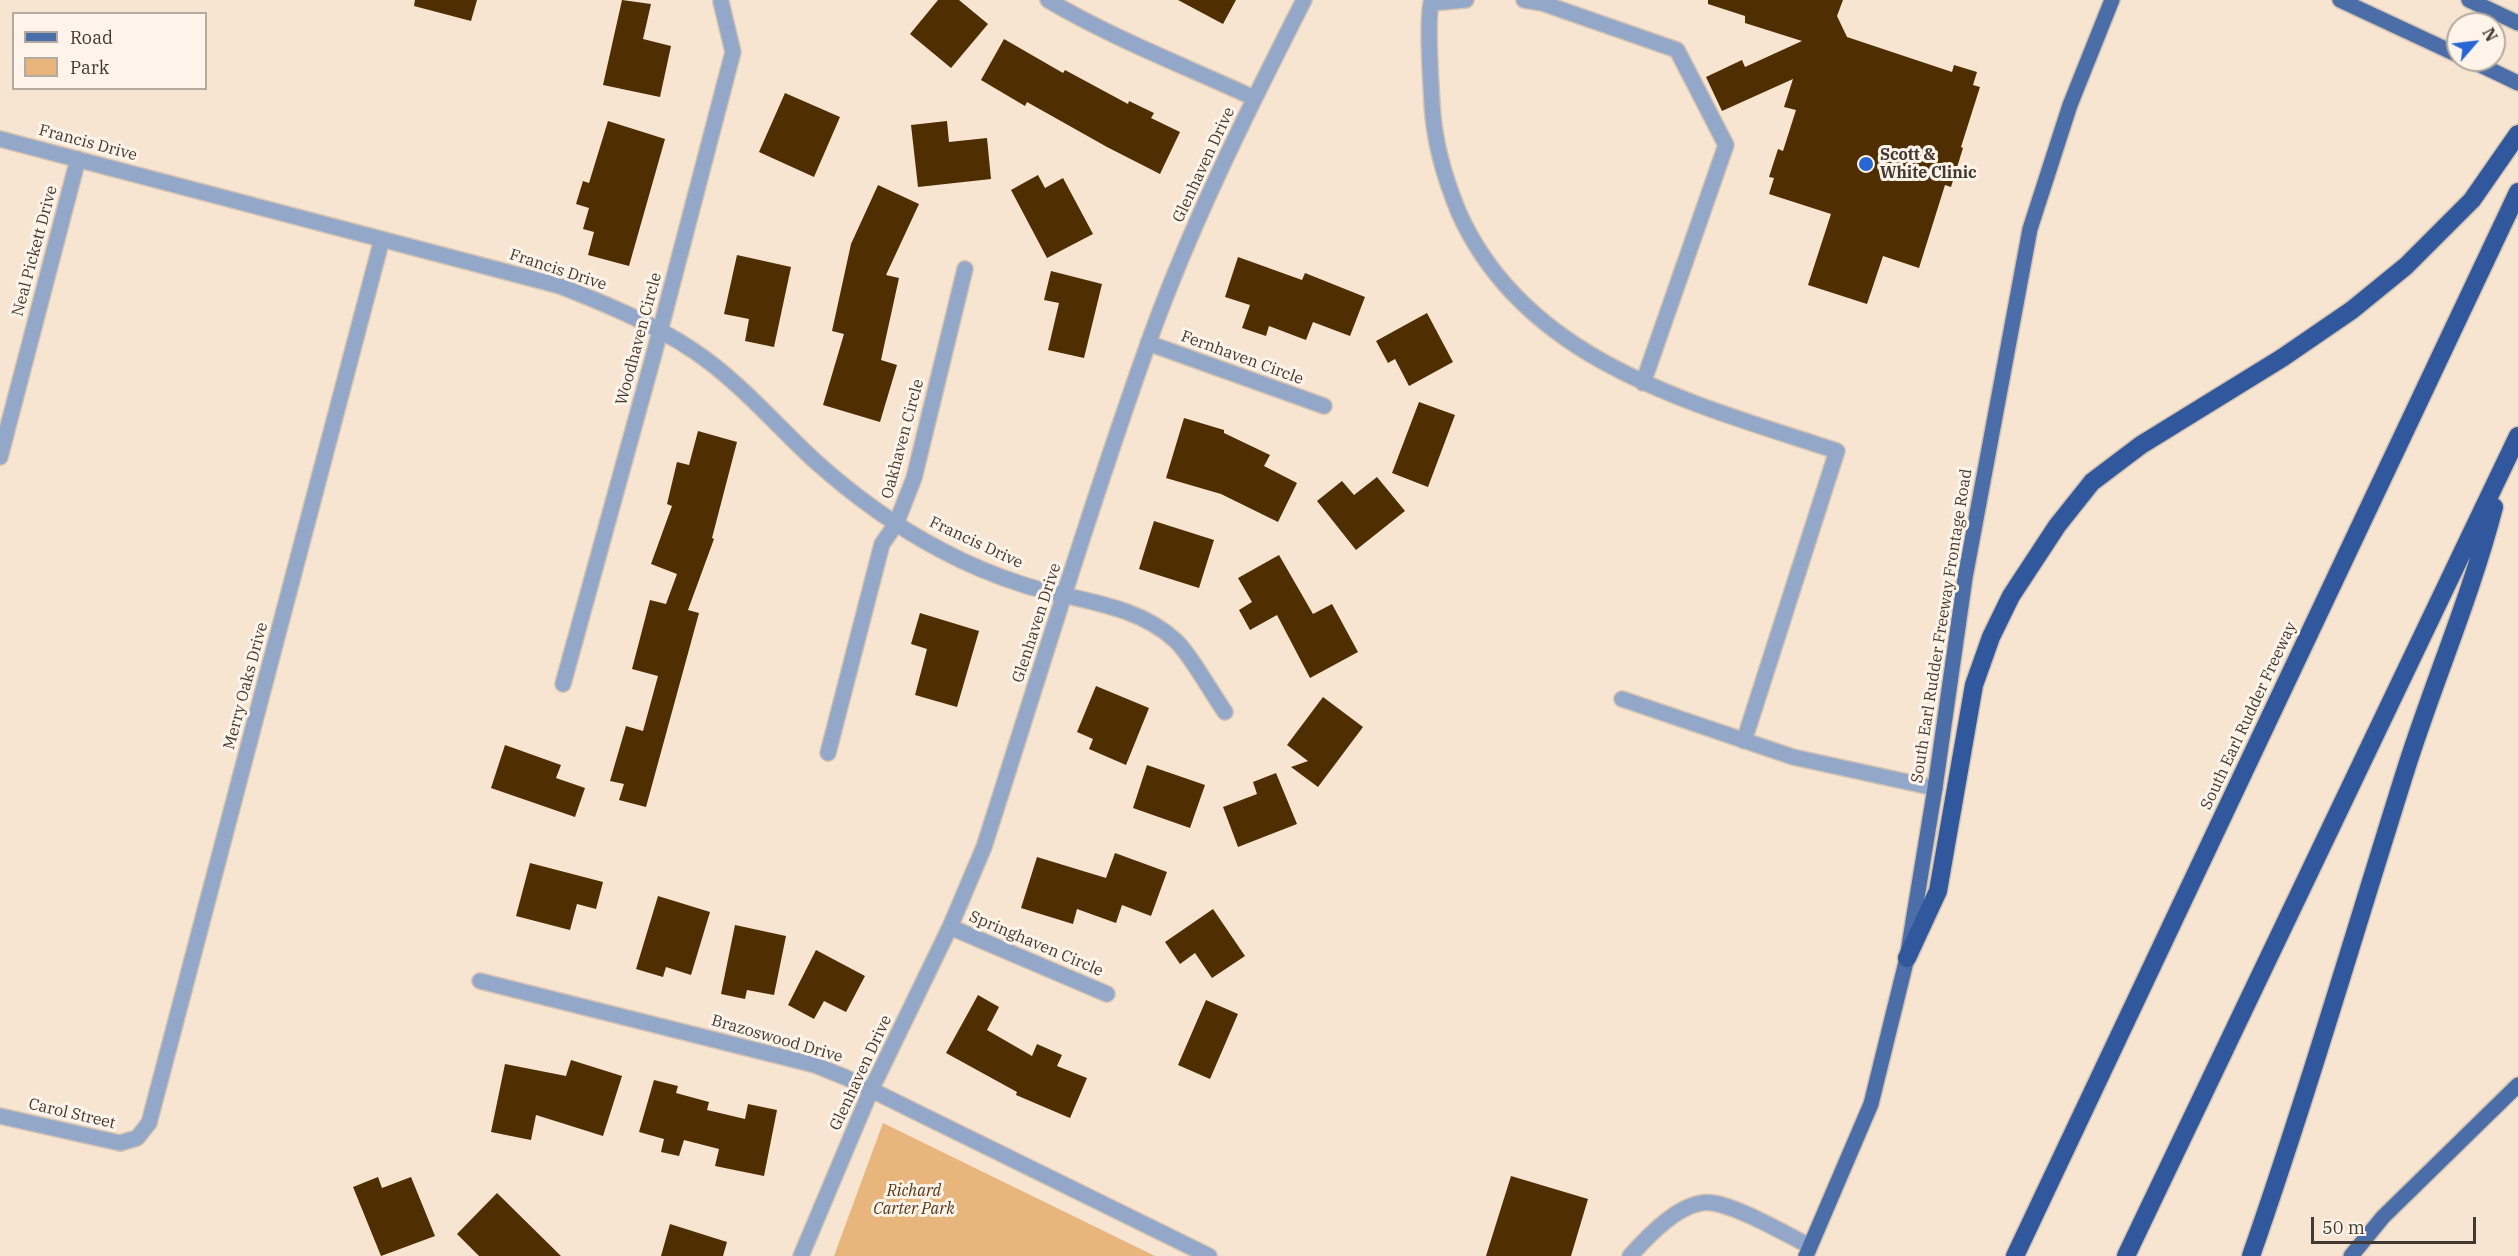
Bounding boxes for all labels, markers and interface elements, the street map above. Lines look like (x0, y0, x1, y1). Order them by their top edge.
legend (12, 12, 207, 90)
north arrow (2446, 12, 2506, 72)
text: N (2478, 24, 2502, 45)
text: Road (70, 26, 113, 49)
text: Park (70, 56, 109, 79)
street label: Glenhaven Drive (1169, 104, 1239, 226)
street label: Francis Drive (37, 121, 139, 165)
place label: Scott & White Clinic (1880, 145, 1977, 183)
marker: Scott & White Clinic (1857, 155, 1875, 173)
street label: Neal Pickett Drive (8, 184, 62, 318)
street label: Francis Drive (507, 245, 609, 295)
street label: Woodhaven Circle (612, 271, 666, 407)
street label: Fernhaven Circle (1178, 327, 1306, 389)
street label: Oakhaven Circle (878, 377, 928, 501)
street label: South Earl Rudder Freeway Frontage Road (1908, 467, 1976, 785)
street label: Francis Drive (926, 513, 1026, 573)
street label: Glenhaven Drive (1009, 561, 1065, 685)
street label: South Earl Rudder Freeway (2197, 619, 2301, 813)
street label: Merry Oaks Drive (220, 620, 272, 752)
street label: Springhaven Circle (966, 907, 1106, 981)
street label: Brazoswood Drive (709, 1011, 845, 1067)
street label: Glenhaven Drive (826, 1012, 896, 1134)
street label: Carol Street (27, 1095, 117, 1133)
park label: Richard Carter Park (873, 1181, 955, 1219)
scale bar (2314, 1205, 2479, 1243)
text: 50 m (2322, 1216, 2365, 1239)

